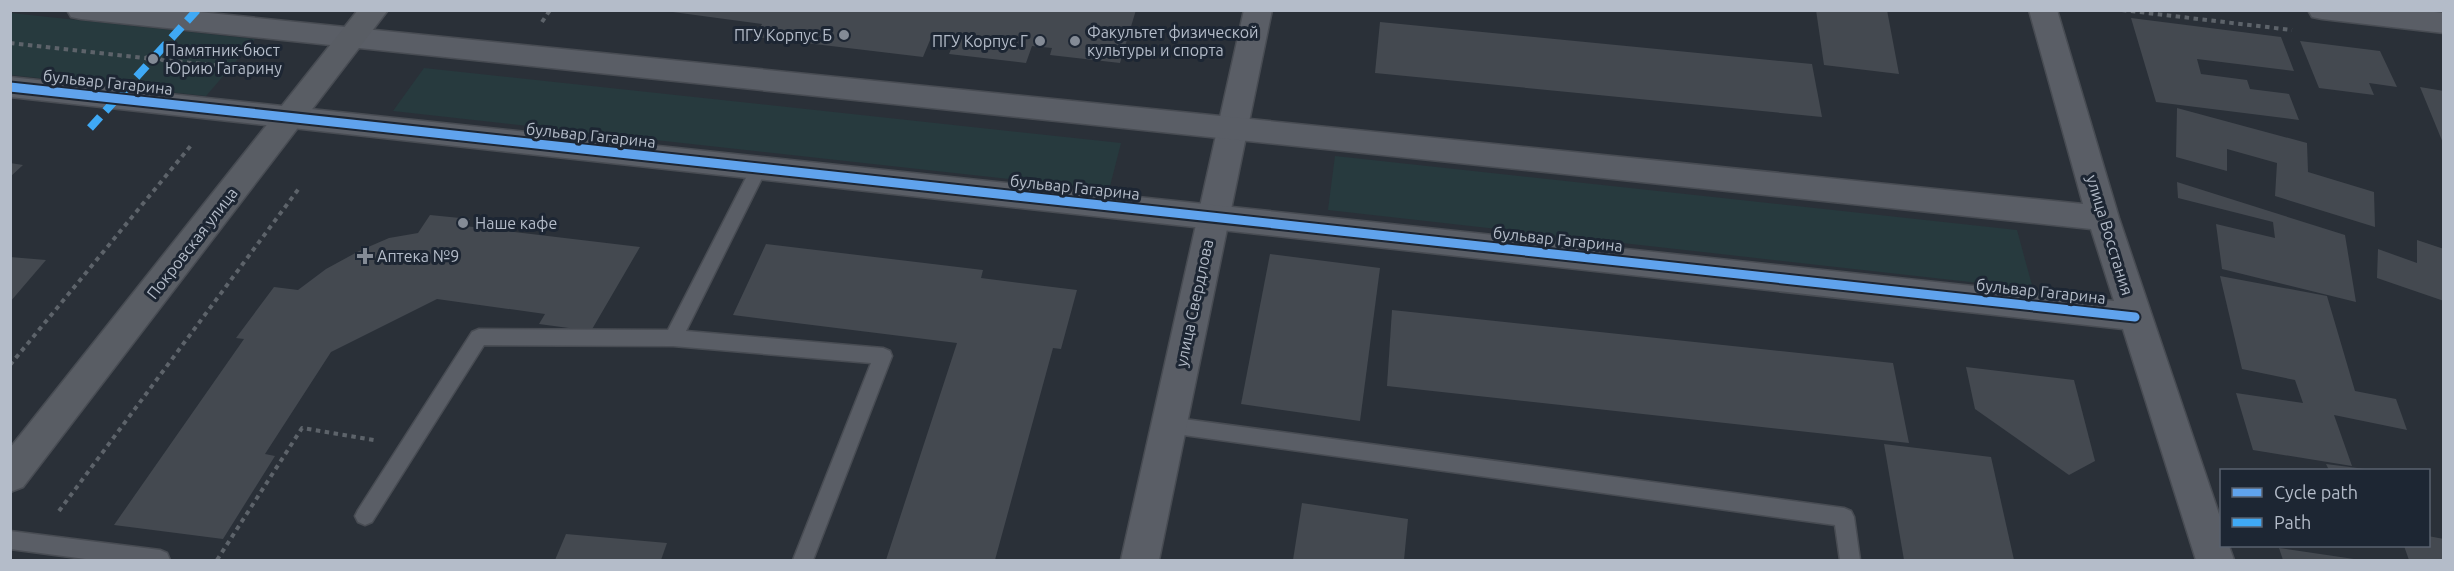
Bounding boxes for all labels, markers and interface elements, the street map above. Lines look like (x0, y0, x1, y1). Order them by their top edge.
place label: Факультет физической культуры и спорта (1087, 23, 1259, 59)
place label: ПГУ Корпус Б (734, 26, 832, 44)
marker: ПГУ Корпус Б (837, 28, 851, 42)
place label: ПГУ Корпус Г (932, 32, 1028, 50)
marker: ПГУ Корпус Г (1033, 34, 1047, 48)
marker: Факультет физической культуры и спорта (1068, 34, 1082, 48)
place label: Памятник-бюст Юрию Гагарину (165, 41, 282, 77)
marker: Памятник-бюст Юрию Гагарину (146, 52, 160, 66)
street label: бульвар Гагарина (42, 66, 174, 98)
street label: бульвар Гагарина (525, 119, 657, 151)
street label: бульвар Гагарина (1009, 171, 1141, 203)
street label: улица Восстания (2083, 173, 2137, 297)
street label: Покровская улица (143, 184, 241, 302)
place label: Наше кафе (475, 214, 557, 232)
marker: Наше кафе (456, 216, 470, 230)
street label: бульвар Гагарина (1492, 223, 1624, 255)
street label: улица Свердлова (1172, 238, 1216, 368)
place label: Аптекa №9 (377, 247, 459, 265)
marker: Аптекa №9 (358, 249, 372, 263)
street label: бульвар Гагарина (1975, 275, 2107, 307)
legend (2220, 469, 2430, 547)
text: Cycle path (2274, 482, 2358, 502)
text: Path (2274, 512, 2311, 532)

